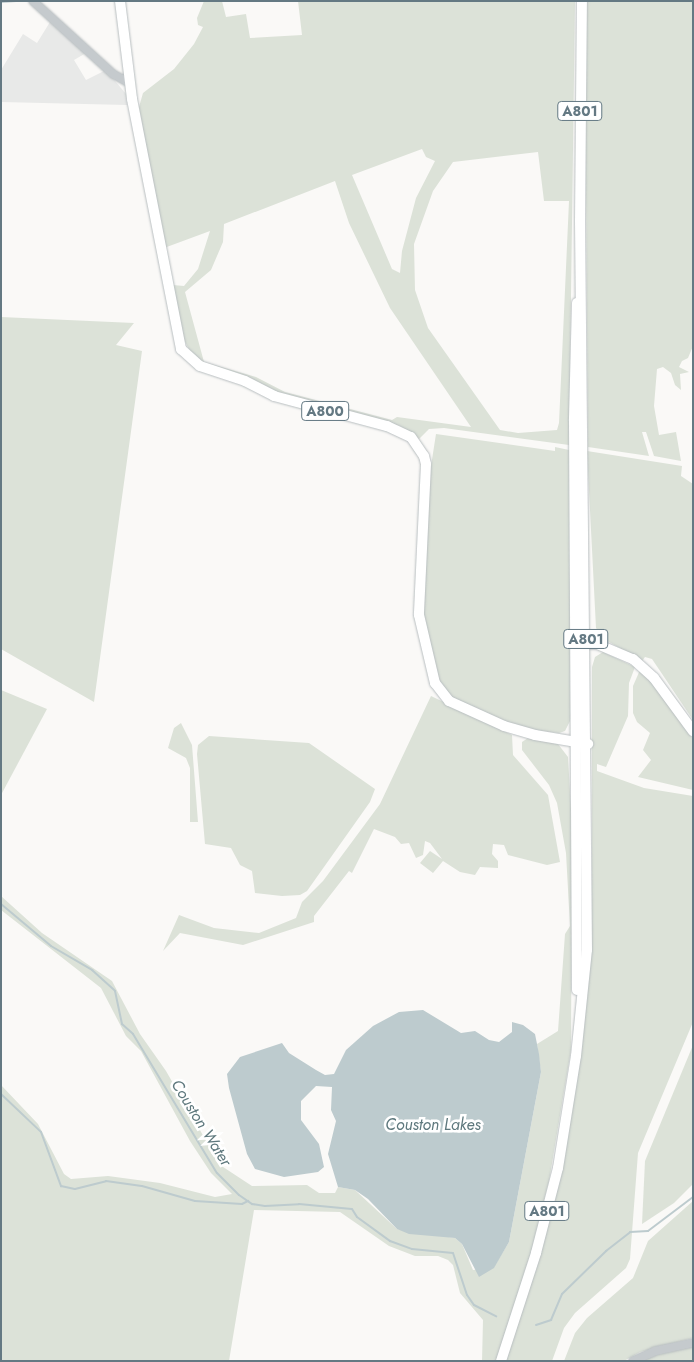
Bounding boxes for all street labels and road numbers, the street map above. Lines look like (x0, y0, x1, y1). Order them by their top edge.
road number: A801 (556, 100, 604, 122)
road number: A800 (300, 400, 350, 422)
road number: A801 (562, 628, 610, 650)
road number: A801 (523, 1200, 571, 1222)

